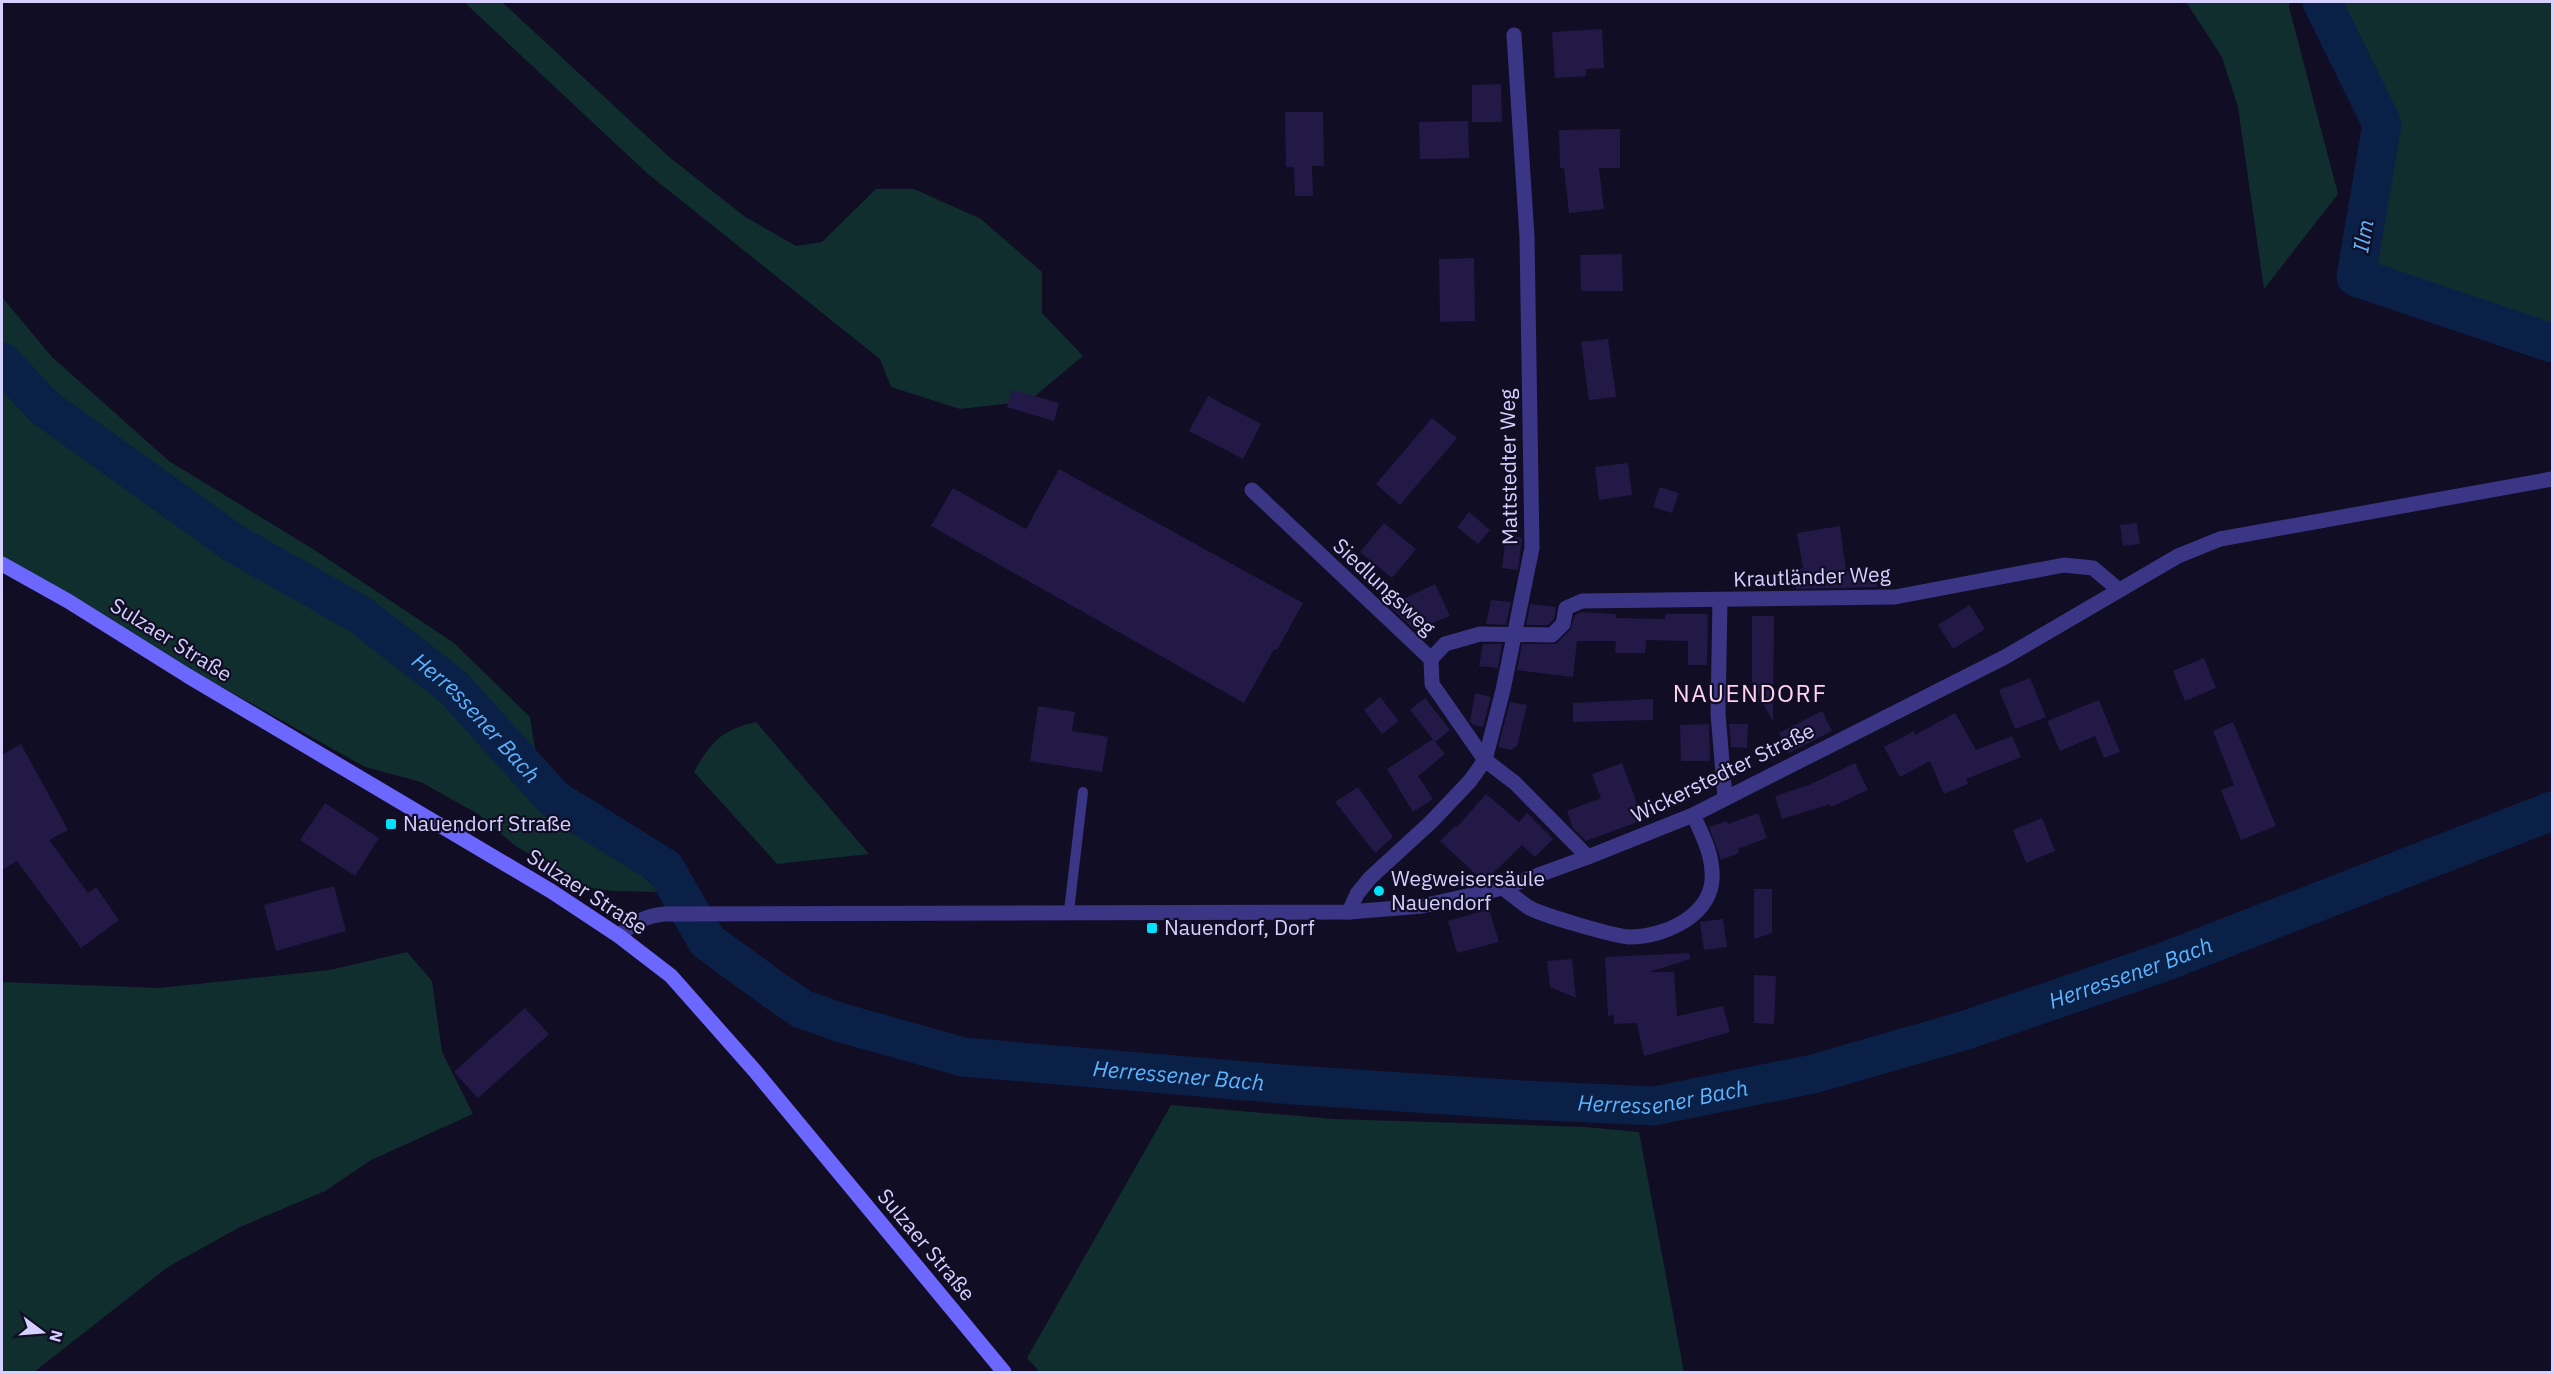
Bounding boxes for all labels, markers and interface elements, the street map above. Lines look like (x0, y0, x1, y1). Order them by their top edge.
water label: Ilm (2345, 217, 2380, 255)
street label: Mattstedter Weg (1493, 389, 1523, 545)
street label: Siedlungsweg (1327, 532, 1442, 641)
street label: Krautländer Weg (1733, 559, 1891, 593)
street label: Sulzaer Straße (105, 591, 238, 688)
water label: Herressener Bach (406, 646, 547, 788)
district label: NAUENDORF (1673, 677, 1827, 709)
street label: Wickerstedter Straße (1626, 716, 1819, 829)
place label: Nauendorf Straße (403, 809, 571, 837)
marker: Nauendorf Straße (384, 817, 398, 831)
street label: Sulzaer Straße (522, 842, 653, 941)
place label: Wegweisersäule Nauendorf (1391, 864, 1545, 916)
marker: Wegweisersäule Nauendorf (1372, 884, 1386, 898)
place label: Nauendorf, Dorf (1164, 913, 1315, 941)
marker: Nauendorf, Dorf (1145, 921, 1159, 935)
water label: Herressener Bach (2044, 929, 2216, 1015)
water label: Herressener Bach (1092, 1053, 1265, 1096)
water label: Herressener Bach (1577, 1072, 1750, 1120)
street label: Sulzaer Straße (872, 1182, 982, 1306)
north arrow (12, 1302, 72, 1362)
text: N (45, 1328, 68, 1344)

